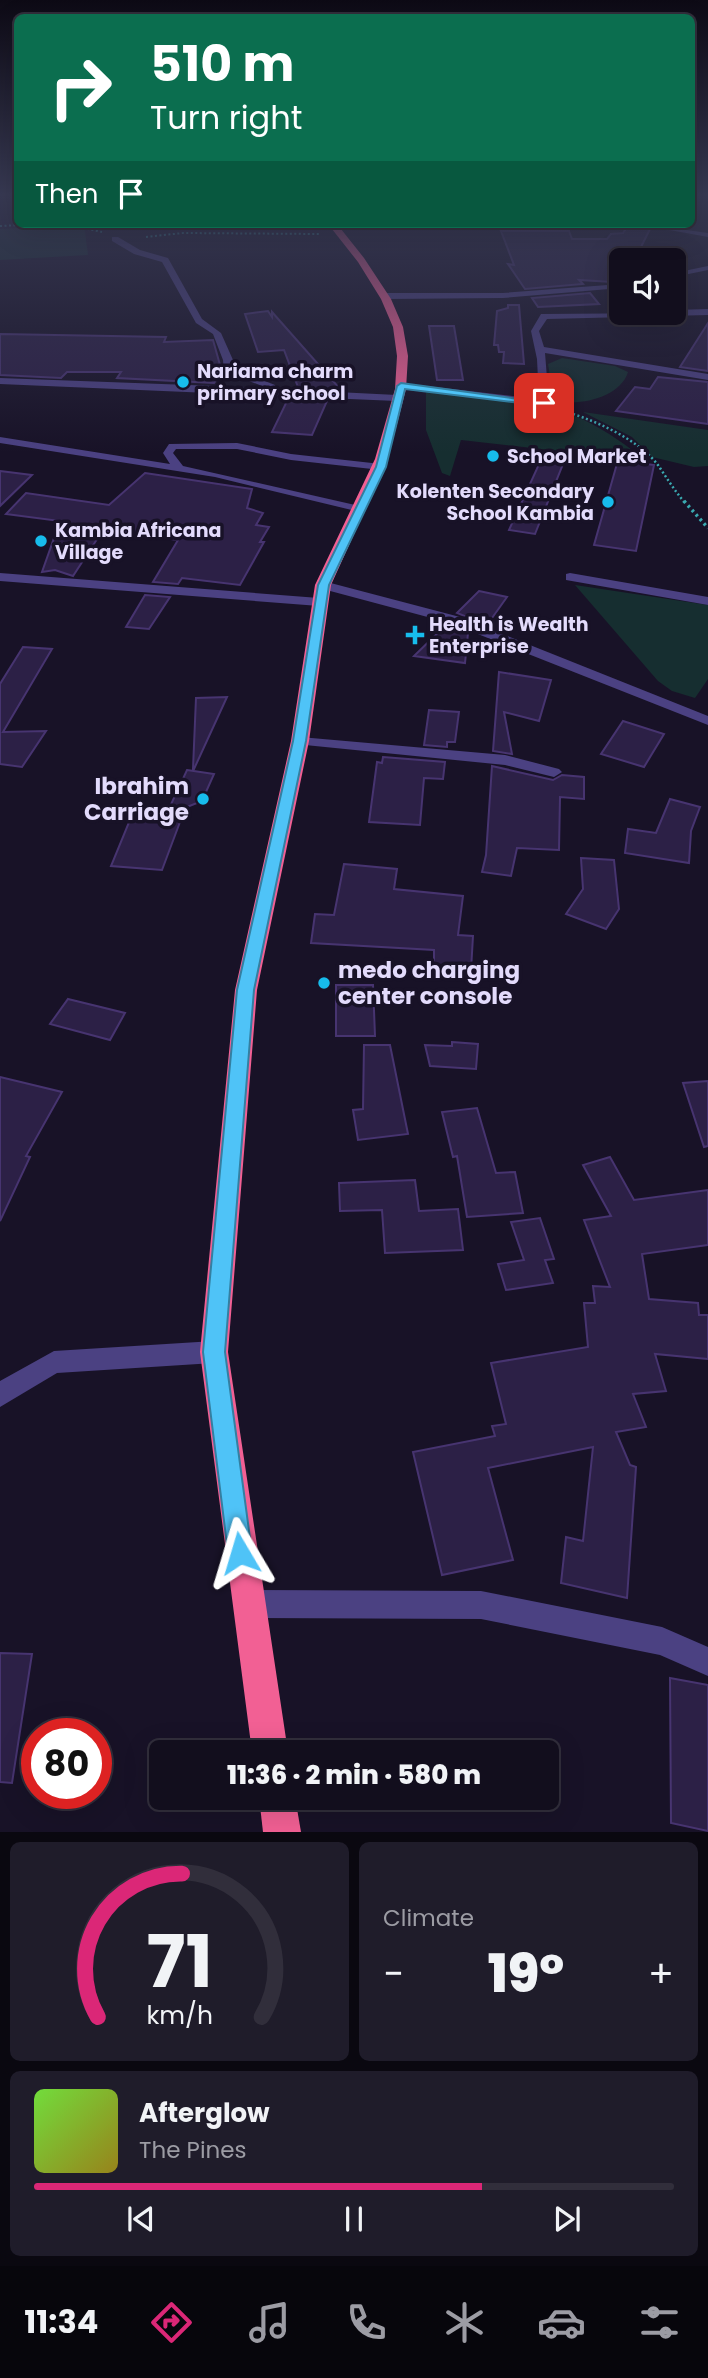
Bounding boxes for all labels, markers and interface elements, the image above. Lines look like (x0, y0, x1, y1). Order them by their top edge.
text: 510 m (150, 30, 295, 98)
icon: right (35, 42, 126, 133)
text: Turn right (150, 95, 302, 140)
icon: arrive (112, 175, 150, 213)
text: Then (35, 176, 98, 212)
map controls (609, 248, 686, 325)
button: sound (609, 248, 686, 325)
place label: Nariama charm primary school (197, 358, 353, 407)
pin (514, 373, 574, 433)
marker: Nariama charm primary school (175, 374, 191, 390)
icon: arrive (525, 384, 563, 422)
place label: School Market (507, 443, 647, 470)
marker: School Market (485, 448, 501, 464)
place label: Kolenten Secondary School Kambia (397, 478, 595, 527)
marker: Kolenten Secondary School Kambia (600, 494, 616, 510)
place label: Kambia Africana Village (55, 517, 221, 566)
marker: Kambia Africana Village (33, 533, 49, 549)
place label: Health is Wealth Enterprise (429, 611, 589, 660)
marker: Health is Wealth Enterprise (407, 627, 423, 643)
place label: Ibrahim Carriage (84, 770, 189, 828)
marker: Ibrahim Carriage (195, 791, 211, 807)
place label: medo charging center console (338, 954, 520, 1012)
marker: medo charging center console (316, 975, 332, 991)
position arrow (203, 1516, 277, 1590)
speed limit sign: 80 (21, 1718, 112, 1809)
text: 11:36 · 2 min · 580 m (227, 1757, 481, 1793)
text: Climate (383, 1902, 474, 1934)
text: 71 (146, 1912, 213, 2013)
text: 19° (488, 1937, 564, 2010)
text: − (383, 1947, 404, 2000)
text: + (648, 1947, 674, 2000)
text: km/h (146, 1998, 213, 2033)
text: Afterglow (139, 2095, 270, 2131)
text: The Pines (139, 2134, 247, 2166)
icon: previous (122, 2200, 160, 2238)
icon: pause (335, 2200, 373, 2238)
icon: next (548, 2200, 586, 2238)
icon: directions (147, 2298, 196, 2347)
icon: music (245, 2298, 294, 2347)
icon: phone (342, 2298, 391, 2347)
icon: climate (440, 2298, 489, 2347)
icon: car (537, 2298, 586, 2347)
icon: filters (635, 2298, 684, 2347)
text: 11:34 (24, 2299, 98, 2344)

